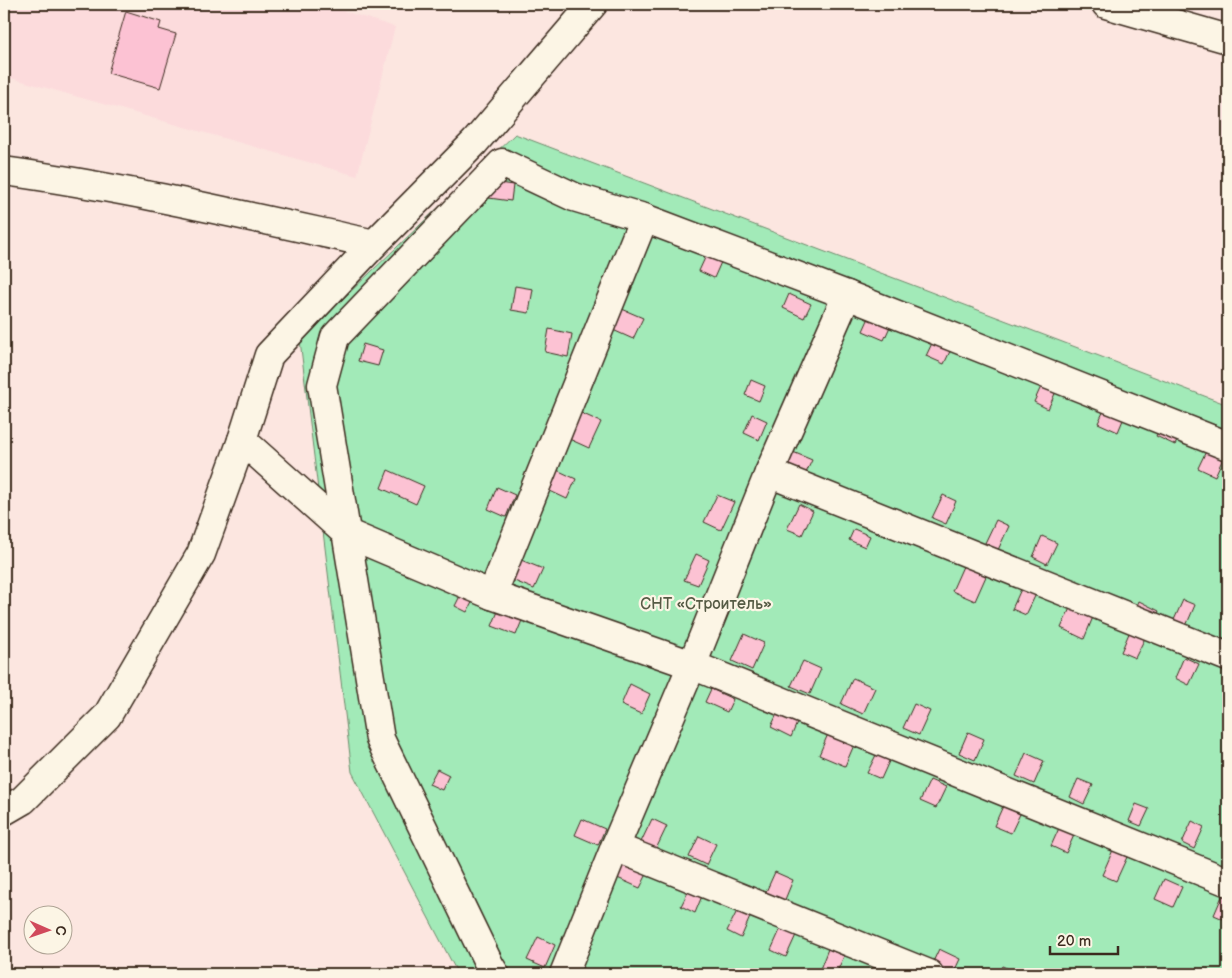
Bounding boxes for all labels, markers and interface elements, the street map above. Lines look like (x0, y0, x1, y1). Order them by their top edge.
park label: СНТ «Строитель» (640, 595, 772, 614)
north arrow (22, 906, 72, 956)
scale bar (1050, 923, 1117, 955)
text: С (52, 925, 69, 936)
text: 20 m (1057, 932, 1091, 951)

